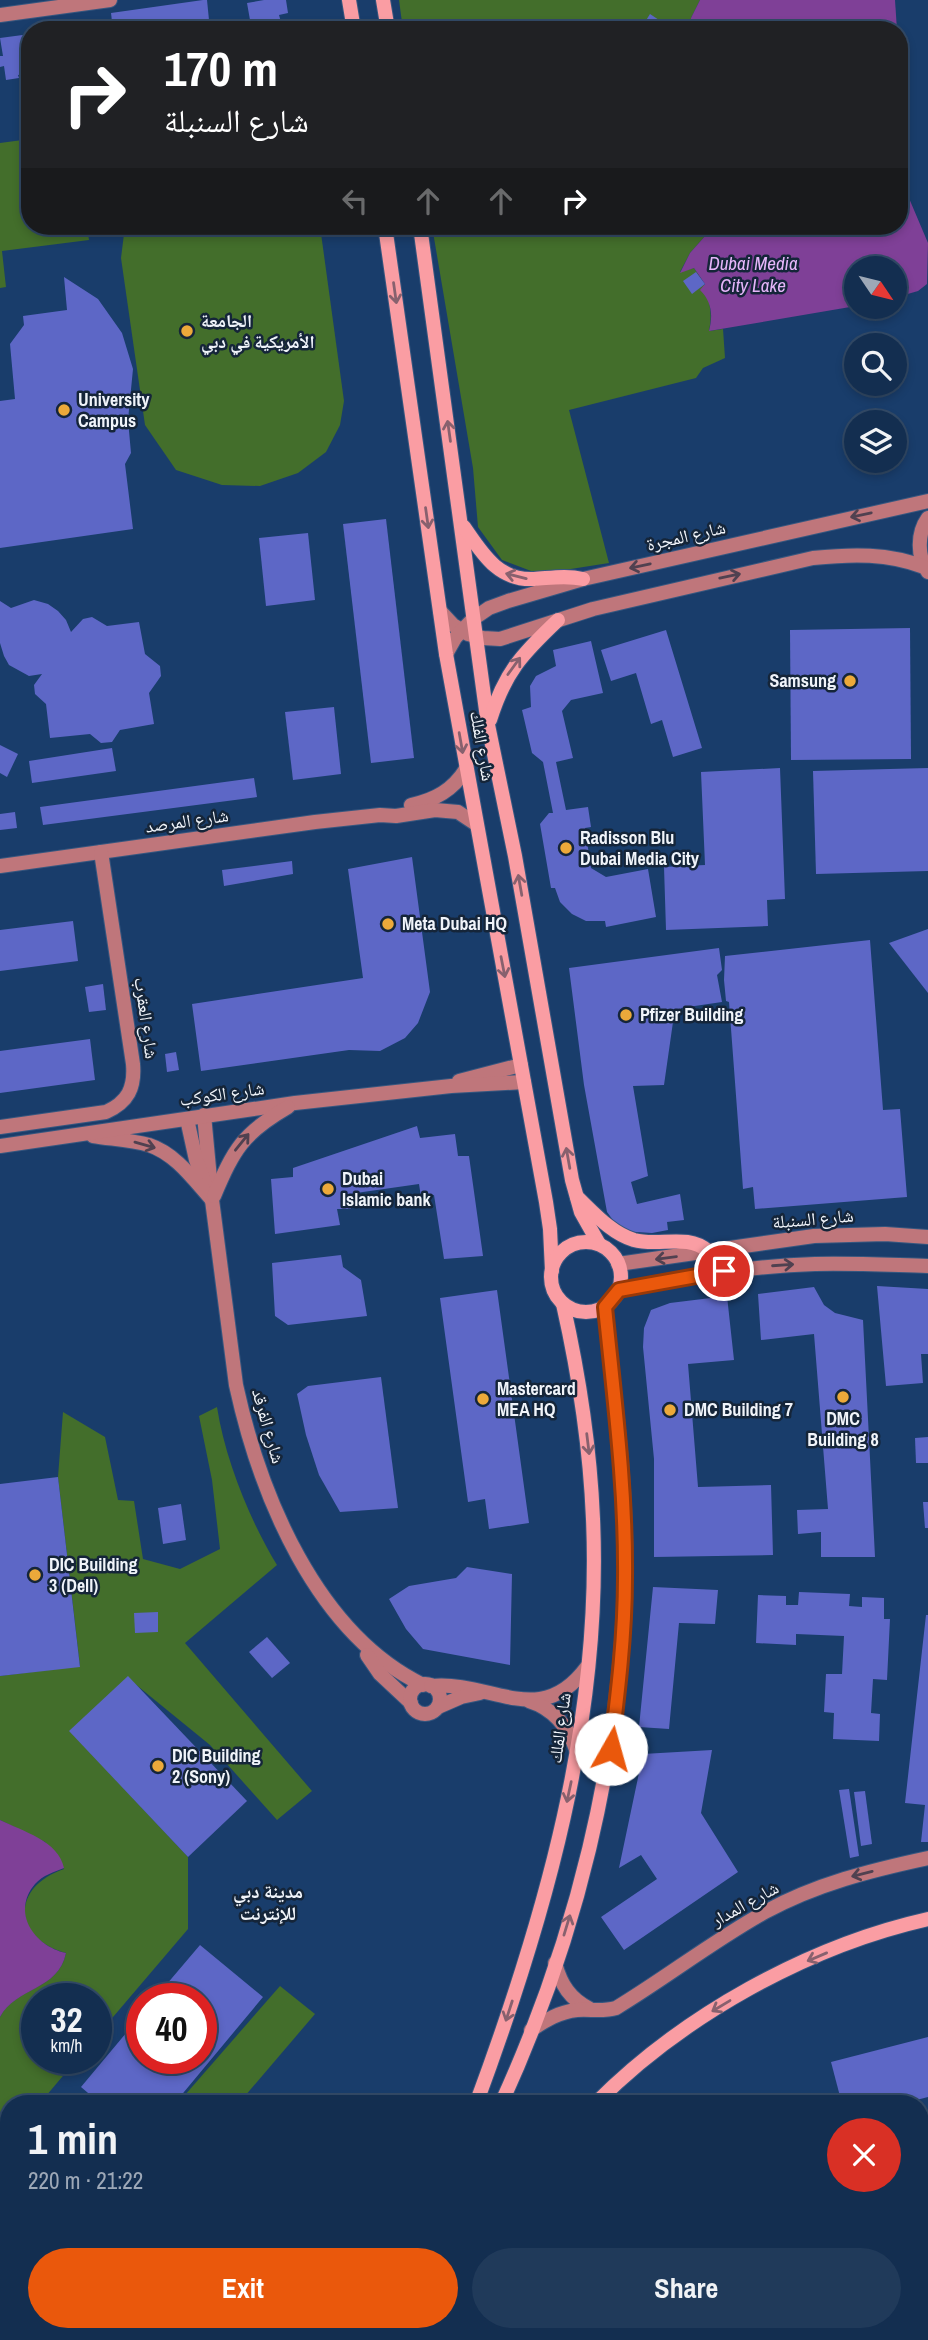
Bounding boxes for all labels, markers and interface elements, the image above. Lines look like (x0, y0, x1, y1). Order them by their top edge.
text: 170 m (164, 35, 278, 101)
icon: right (49, 49, 140, 140)
text: شارع السنبلة (164, 99, 309, 142)
icon: left (336, 182, 374, 220)
icon: ahead (409, 182, 447, 220)
icon: ahead (482, 182, 520, 220)
icon: right (555, 182, 593, 220)
water label: Dubai Media City Lake (708, 250, 798, 298)
north arrow (844, 256, 906, 318)
map controls (844, 256, 907, 473)
one-way arrow (389, 281, 402, 304)
place label: الجامعة الأمريكية في دبي (201, 308, 315, 356)
marker: الجامعة الأمريكية في دبي (179, 323, 195, 339)
button: search (844, 333, 907, 396)
place label: University Campus (78, 387, 150, 433)
marker: University Campus (56, 402, 72, 418)
button: layers (844, 410, 907, 473)
one-way arrow (442, 420, 455, 443)
one-way arrow (421, 507, 434, 529)
one-way arrow (850, 508, 873, 522)
street label: شارع المجرة (644, 514, 728, 557)
one-way arrow (629, 560, 652, 574)
one-way arrow (505, 569, 527, 582)
one-way arrow (718, 569, 741, 582)
one-way arrow (506, 657, 521, 676)
place label: Samsung (770, 668, 836, 693)
marker: Samsung (842, 673, 858, 689)
street label: شارع الفلك (464, 709, 501, 783)
one-way arrow (455, 731, 468, 754)
street label: شارع المرصد (144, 802, 230, 839)
place label: Radisson Blu Dubai Media City (580, 825, 700, 871)
marker: Radisson Blu Dubai Media City (558, 840, 574, 856)
one-way arrow (513, 875, 527, 897)
place label: Meta Dubai HQ (402, 911, 507, 936)
marker: Meta Dubai HQ (380, 916, 396, 932)
one-way arrow (496, 955, 510, 978)
street label: شارع العقرب (128, 976, 165, 1060)
place label: Pfizer Building (640, 1002, 743, 1027)
marker: Pfizer Building (618, 1007, 634, 1023)
street label: شارع الكوكب (178, 1075, 266, 1112)
one-way arrow (235, 1133, 250, 1151)
one-way arrow (134, 1140, 156, 1153)
one-way arrow (561, 1147, 575, 1170)
place label: Dubai Islamic bank (342, 1166, 431, 1212)
marker: Dubai Islamic bank (320, 1181, 336, 1197)
street label: شارع السنبلة (771, 1203, 855, 1235)
pin (694, 1241, 754, 1301)
one-way arrow (655, 1251, 677, 1264)
icon: arrive (705, 1252, 743, 1290)
one-way arrow (771, 1259, 794, 1272)
place label: Mastercard MEA HQ (497, 1376, 576, 1422)
street label: شارع الفرقد (246, 1386, 291, 1466)
marker: DMC Building 8 (835, 1389, 851, 1405)
marker: Mastercard MEA HQ (475, 1391, 491, 1407)
place label: DMC Building 7 (684, 1397, 793, 1422)
marker: DMC Building 7 (662, 1402, 678, 1418)
place label: DMC Building 8 (807, 1406, 879, 1452)
one-way arrow (581, 1432, 594, 1455)
place label: DIC Building 3 (Dell) (49, 1552, 138, 1598)
marker: DIC Building 3 (Dell) (27, 1567, 43, 1583)
street label: شارع الفلك (542, 1691, 577, 1765)
position arrow (574, 1712, 648, 1786)
place label: DIC Building 2 (Sony) (172, 1743, 261, 1789)
marker: DIC Building 2 (Sony) (150, 1758, 166, 1774)
one-way arrow (561, 1780, 575, 1803)
one-way arrow (851, 1868, 874, 1881)
street label: شارع المدار (706, 1875, 783, 1933)
district label: مدينة دبي للإنترنت (233, 1878, 303, 1926)
one-way arrow (562, 1914, 575, 1936)
one-way arrow (807, 1951, 828, 1964)
speed limit sign: 40 (126, 1983, 217, 2074)
text: 32 (51, 1996, 82, 2043)
one-way arrow (502, 2000, 515, 2022)
one-way arrow (711, 2000, 731, 2014)
text: km/h (51, 2033, 83, 2058)
text: 1 min (28, 2111, 118, 2167)
button: close (827, 2118, 901, 2192)
text: 220 m · 21:22 (28, 2165, 143, 2196)
button: Exit (28, 2248, 458, 2328)
button: Share (472, 2248, 901, 2328)

